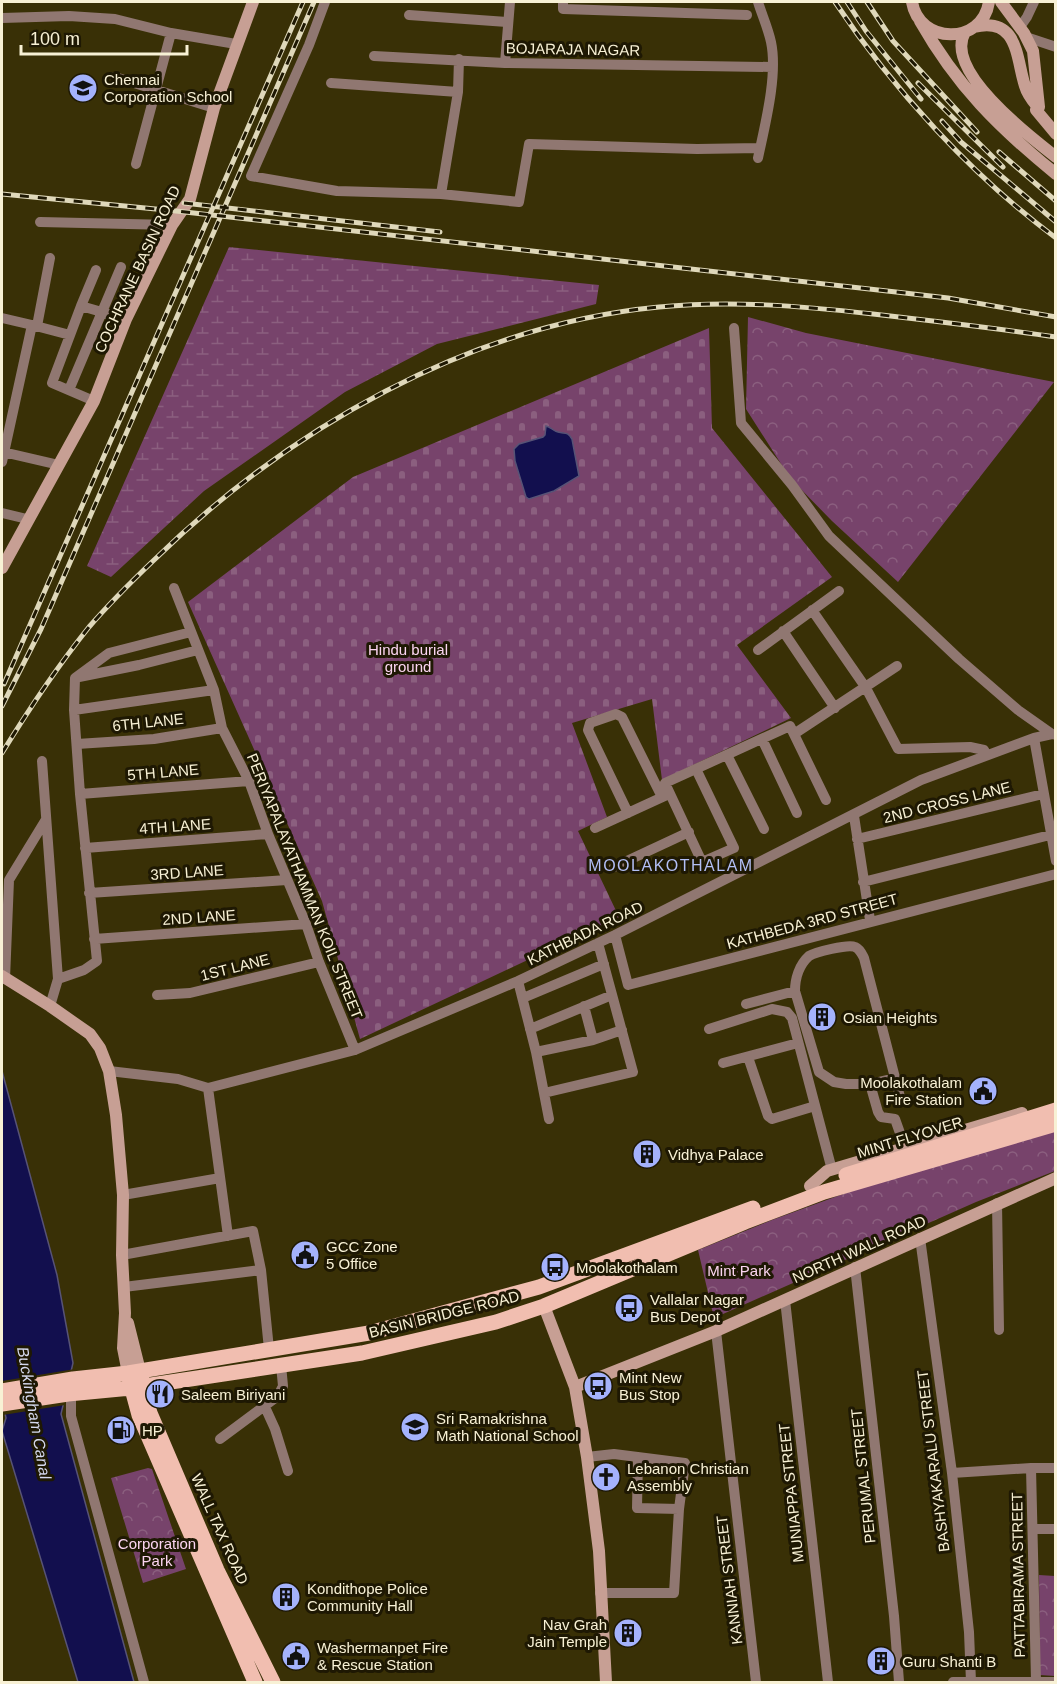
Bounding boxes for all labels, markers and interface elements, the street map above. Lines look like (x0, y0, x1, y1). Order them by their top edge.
scale bar (21, 18, 188, 56)
text: 100 m (30, 29, 80, 49)
street label: BOJARAJA NAGAR (506, 39, 640, 59)
place label: Chennai Corporation School (104, 71, 232, 105)
school or university icon: Chennai Corporation School (67, 72, 99, 104)
street label: COCHRANE BASIN ROAD (91, 183, 183, 355)
park label: Hindu burial ground (368, 641, 448, 675)
street label: 6TH LANE (111, 710, 185, 734)
street label: PERIYAPALAYATHAMMAN KOIL STREET (244, 751, 366, 1021)
street label: 5TH LANE (127, 760, 199, 784)
street label: 2ND CROSS LANE (881, 778, 1013, 826)
street label: 4TH LANE (139, 815, 211, 837)
district label: MOOLAKOTHALAM (588, 857, 754, 874)
street label: 3RD LANE (150, 861, 224, 883)
street label: KATHBEDA 3RD STREET (725, 890, 899, 952)
street label: KATHBADA ROAD (524, 898, 646, 968)
street label: 2ND LANE (162, 906, 236, 928)
street label: 1ST LANE (199, 950, 271, 984)
building icon: Osian Heights (806, 1001, 838, 1033)
place label: Osian Heights (843, 1009, 937, 1026)
place label: Moolakothalam Fire Station (860, 1074, 962, 1108)
public building icon: Moolakothalam Fire Station (967, 1075, 999, 1107)
street label: MINT FLYOVER (855, 1113, 965, 1161)
building icon: Vidhya Palace (631, 1138, 663, 1170)
place label: Vidhya Palace (668, 1146, 764, 1163)
street label: NORTH WALL ROAD (790, 1212, 929, 1286)
place label: GCC Zone 5 Office (326, 1238, 398, 1272)
public building icon: GCC Zone 5 Office (289, 1239, 321, 1271)
bus stop icon: Moolakothalam (539, 1251, 571, 1283)
place label: Moolakothalam (576, 1259, 678, 1276)
park label: Mint Park (707, 1262, 771, 1279)
street label: BASIN BRIDGE ROAD (367, 1287, 521, 1341)
place label: Vallalar Nagar Bus Depot (650, 1291, 744, 1325)
bus stop icon: Vallalar Nagar Bus Depot (613, 1292, 645, 1324)
water label: Buckingham Canal (14, 1345, 54, 1481)
place label: Mint New Bus Stop (619, 1369, 682, 1403)
street label: BASHYAKARALU STREET (913, 1369, 953, 1553)
bus stop icon: Mint New Bus Stop (582, 1370, 614, 1402)
restaurant icon: Saleem Biriyani (144, 1378, 176, 1410)
place label: Saleem Biriyani (181, 1386, 285, 1403)
street label: PERUMAL STREET (847, 1408, 879, 1544)
place label: Sri Ramakrishna Math National School (436, 1410, 579, 1444)
school or university icon: Sri Ramakrishna Math National School (399, 1411, 431, 1443)
fuel station icon: HP (105, 1414, 137, 1446)
place label: HP (142, 1422, 163, 1439)
street label: MUNIAPPA STREET (775, 1423, 807, 1563)
place label: Lebanon Christian Assembly (627, 1460, 749, 1494)
church icon: Lebanon Christian Assembly (590, 1461, 622, 1493)
street label: WALL TAX ROAD (188, 1471, 252, 1587)
street label: PATTABIRAMA STREET (1008, 1492, 1028, 1658)
street label: KANNIAH STREET (713, 1514, 745, 1646)
park label: Corporation Park (118, 1535, 196, 1569)
place label: Kondithope Police Community Hall (307, 1580, 428, 1614)
building icon: Kondithope Police Community Hall (270, 1581, 302, 1613)
place label: Nav Grah Jain Temple (527, 1616, 607, 1650)
building icon: Nav Grah Jain Temple (612, 1617, 644, 1649)
place label: Washermanpet Fire & Rescue Station (317, 1639, 448, 1673)
public building icon: Washermanpet Fire & Rescue Station (280, 1640, 312, 1672)
building icon: Guru Shanti B (865, 1645, 897, 1677)
place label: Guru Shanti B (902, 1653, 996, 1670)

